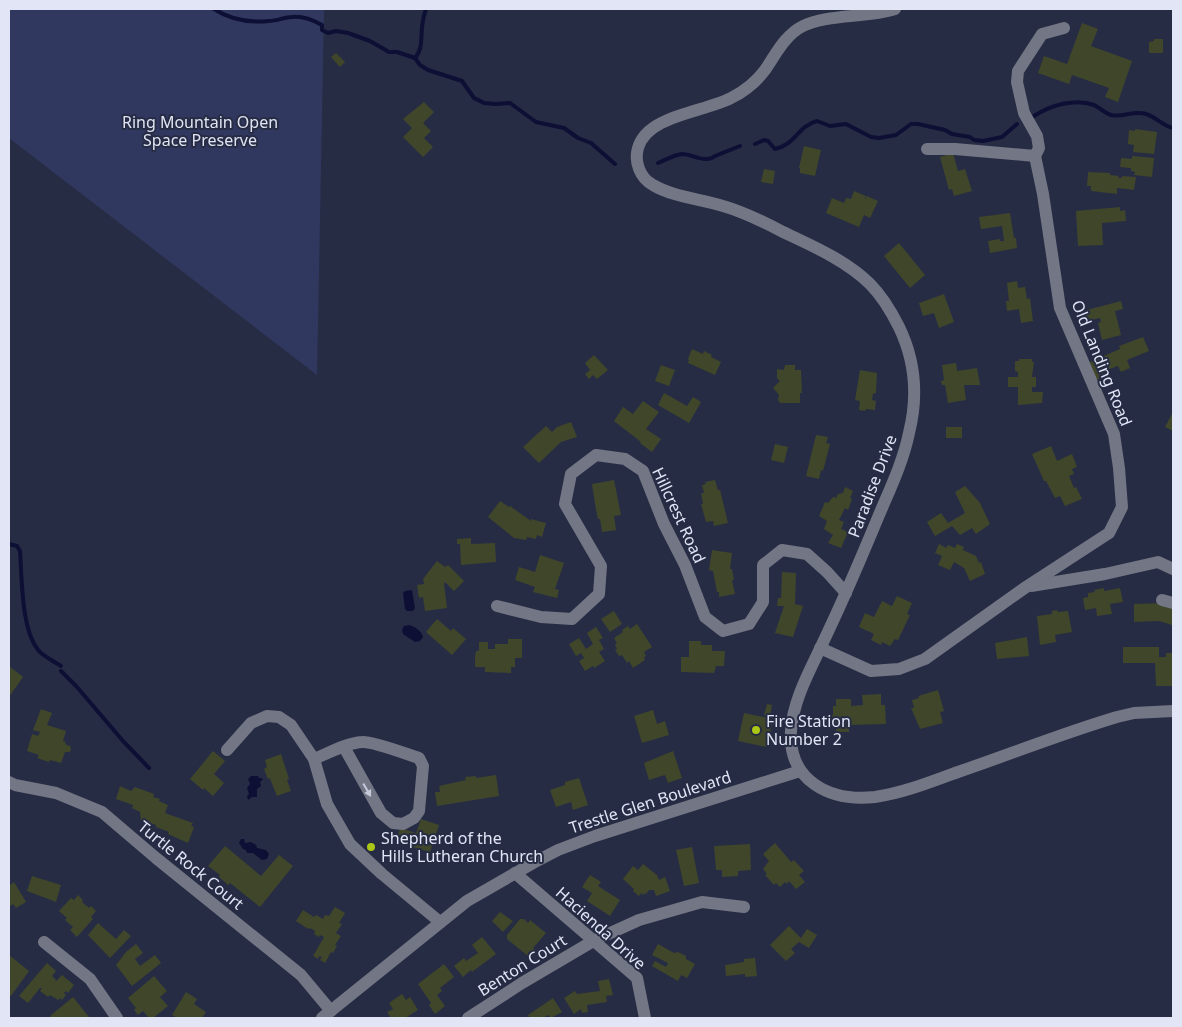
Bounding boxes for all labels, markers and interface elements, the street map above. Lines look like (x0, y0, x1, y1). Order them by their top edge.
park label: Ring Mountain Open Space Preserve (122, 111, 278, 151)
street label: Old Landing Road (1067, 297, 1137, 429)
street label: Paradise Drive (842, 431, 902, 541)
street label: Hillcrest Road (647, 464, 711, 566)
place label: Fire Station Number 2 (766, 710, 851, 750)
marker: Fire Station Number 2 (750, 724, 762, 736)
street label: Trestle Glen Boulevard (566, 765, 734, 839)
one-way arrow (363, 783, 372, 796)
street label: Turtle Rock Court (134, 816, 249, 915)
place label: Shepherd of the Hills Lutheran Church (381, 827, 543, 867)
marker: Shepherd of the Hills Lutheran Church (365, 841, 377, 853)
street label: Hacienda Drive (551, 882, 651, 974)
street label: Benton Court (473, 929, 571, 1001)

